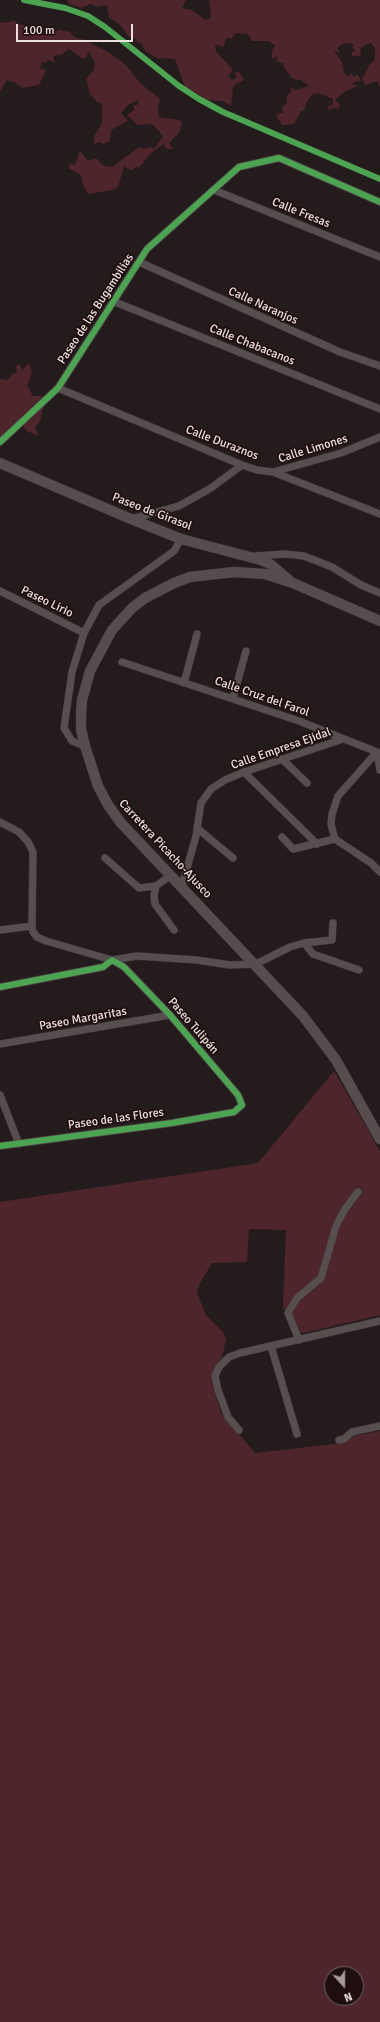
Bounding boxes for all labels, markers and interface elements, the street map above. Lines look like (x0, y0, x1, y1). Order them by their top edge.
scale bar (18, 16, 135, 42)
text: 100 m (23, 23, 55, 38)
street label: Calle Fresas (270, 195, 332, 231)
street label: Paseo de las Bugambilias (55, 251, 137, 367)
street label: Calle Naranjos (226, 284, 300, 328)
street label: Calle Chabacanos (207, 321, 297, 369)
street label: Calle Duraznos (184, 423, 260, 463)
street label: Calle Limones (277, 432, 349, 466)
street label: Paseo de Girasol (110, 490, 194, 534)
street label: Paseo Lirio (19, 583, 75, 621)
street label: Calle Cruz del Farol (213, 674, 311, 720)
street label: Calle Empresa Ejidal (229, 725, 333, 773)
street label: Carretera Picacho-Ajusco (116, 797, 214, 901)
street label: Paseo Tulipán (165, 995, 221, 1057)
street label: Paseo Margaritas (38, 1004, 128, 1034)
street label: Paseo de las Flores (67, 1105, 165, 1133)
north arrow (324, 1966, 364, 2006)
text: N (342, 1989, 354, 2004)

